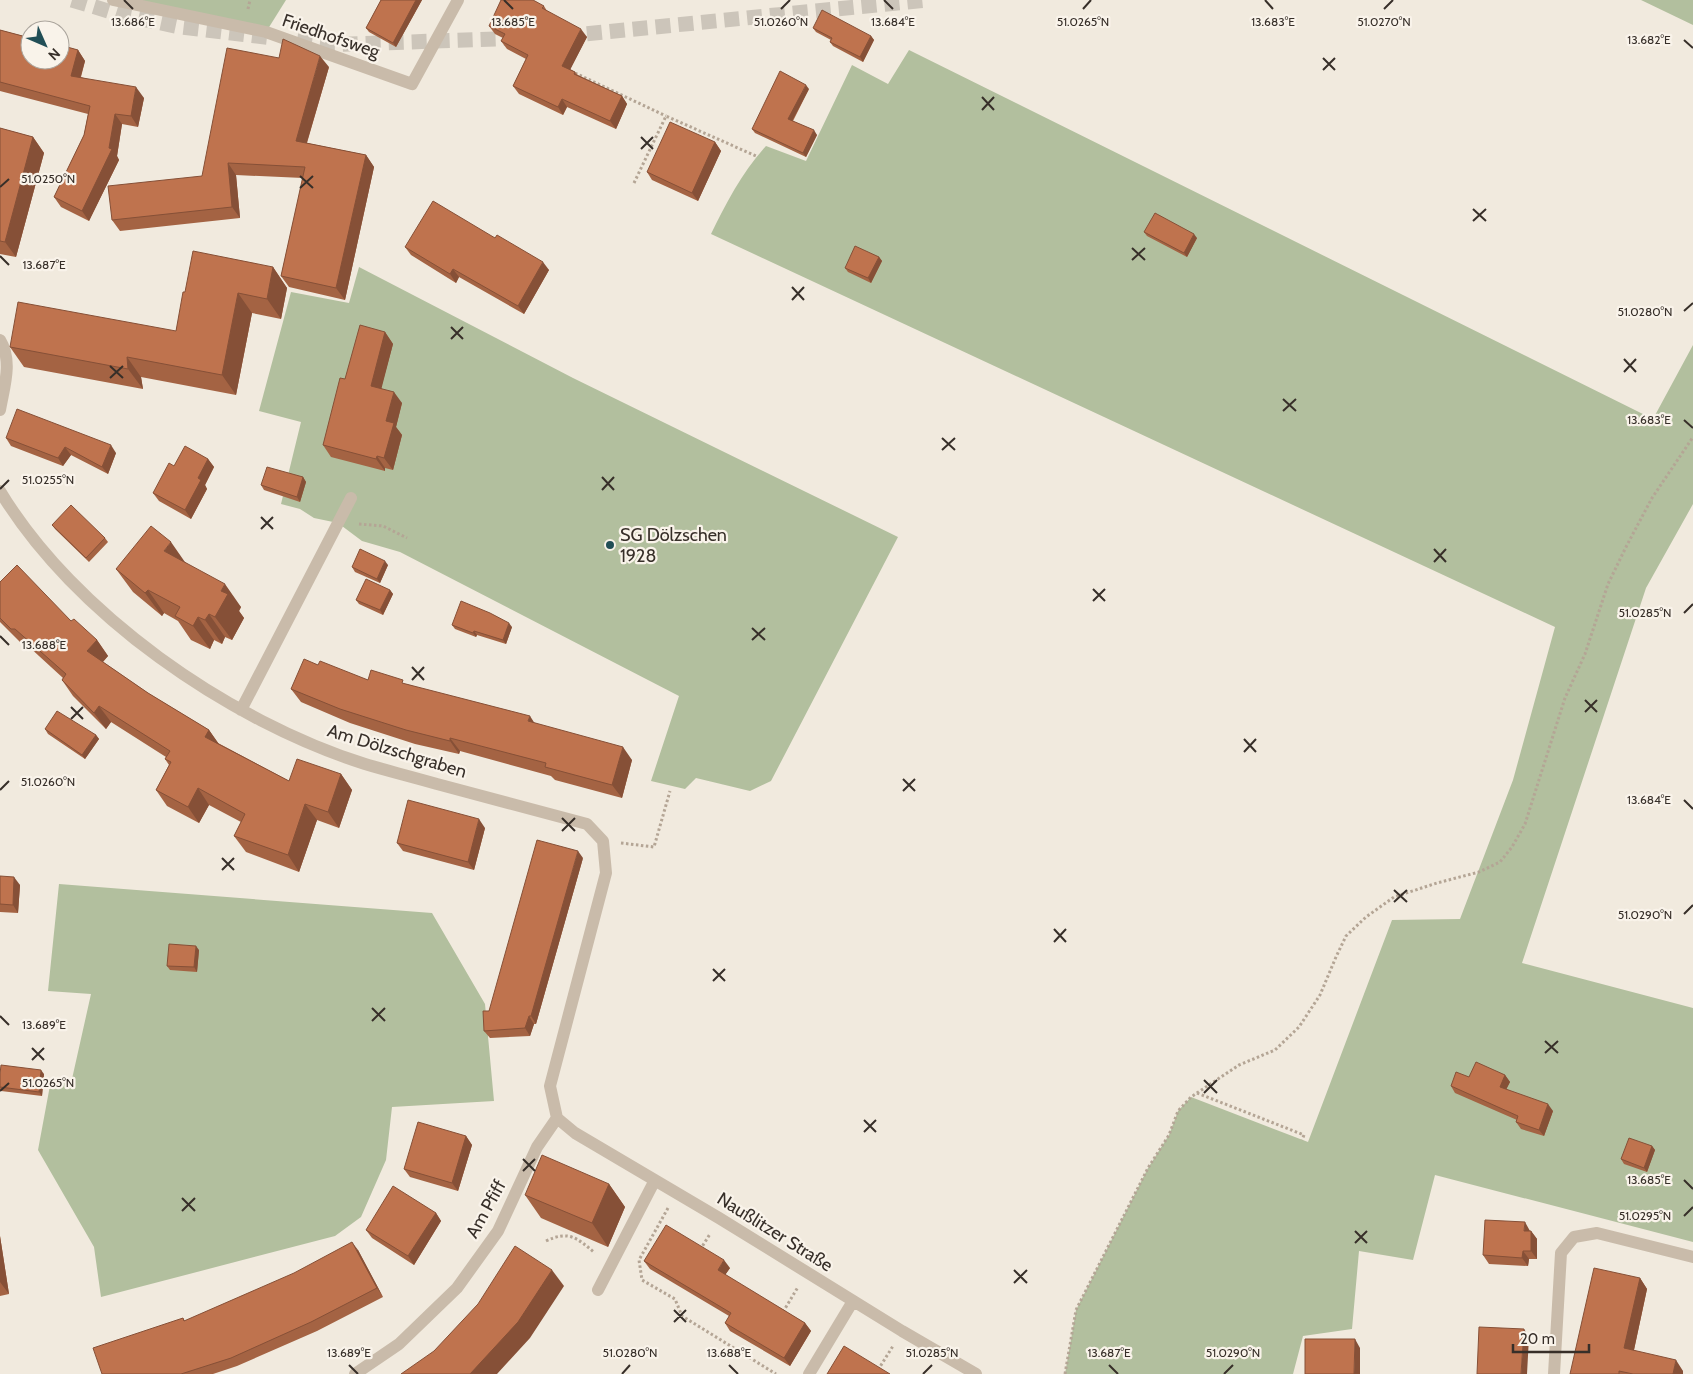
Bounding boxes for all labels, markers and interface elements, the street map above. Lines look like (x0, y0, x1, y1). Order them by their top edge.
street label: Friedhofsweg (279, 9, 384, 63)
text: 13.686°E (111, 14, 155, 29)
text: 13.685°E (491, 14, 535, 29)
text: 51.0260°N (754, 14, 808, 29)
text: 13.684°E (871, 14, 915, 29)
text: 51.0265°N (1057, 14, 1109, 29)
text: 13.683°E (1251, 14, 1295, 29)
text: 51.0270°N (1357, 14, 1411, 29)
north arrow (20, 20, 70, 70)
text: 13.682°E (1627, 32, 1671, 47)
text: N (44, 44, 64, 64)
text: 51.0250°N (21, 171, 75, 186)
text: 13.687°E (22, 257, 66, 272)
text: 51.0280°N (1618, 304, 1672, 319)
text: 13.683°E (1627, 412, 1671, 427)
text: 51.0255°N (22, 472, 74, 487)
place label: SG Dölzschen 1928 (620, 524, 727, 567)
marker: SG Dölzschen 1928 (604, 539, 616, 551)
text: 51.0285°N (1618, 605, 1672, 620)
text: 13.688°E (22, 637, 67, 652)
street label: Am Dölzschgraben (325, 719, 469, 783)
text: 51.0260°N (21, 774, 75, 789)
text: 13.684°E (1627, 792, 1671, 807)
text: 51.0290°N (1618, 907, 1672, 922)
text: 13.689°E (22, 1017, 66, 1032)
text: 51.0265°N (22, 1075, 74, 1090)
text: 13.685°E (1627, 1172, 1671, 1187)
street label: Am Pfiff (461, 1176, 511, 1242)
street label: Naußlitzer Straße (713, 1188, 837, 1276)
text: 51.0295°N (1619, 1208, 1671, 1223)
scale bar (1513, 1322, 1589, 1354)
text: 20 m (1520, 1330, 1555, 1348)
text: 13.689°E (327, 1345, 371, 1360)
text: 51.0280°N (603, 1345, 657, 1360)
text: 13.688°E (707, 1345, 752, 1360)
text: 51.0285°N (905, 1345, 959, 1360)
text: 13.687°E (1087, 1345, 1131, 1360)
text: 51.0290°N (1206, 1345, 1260, 1360)

